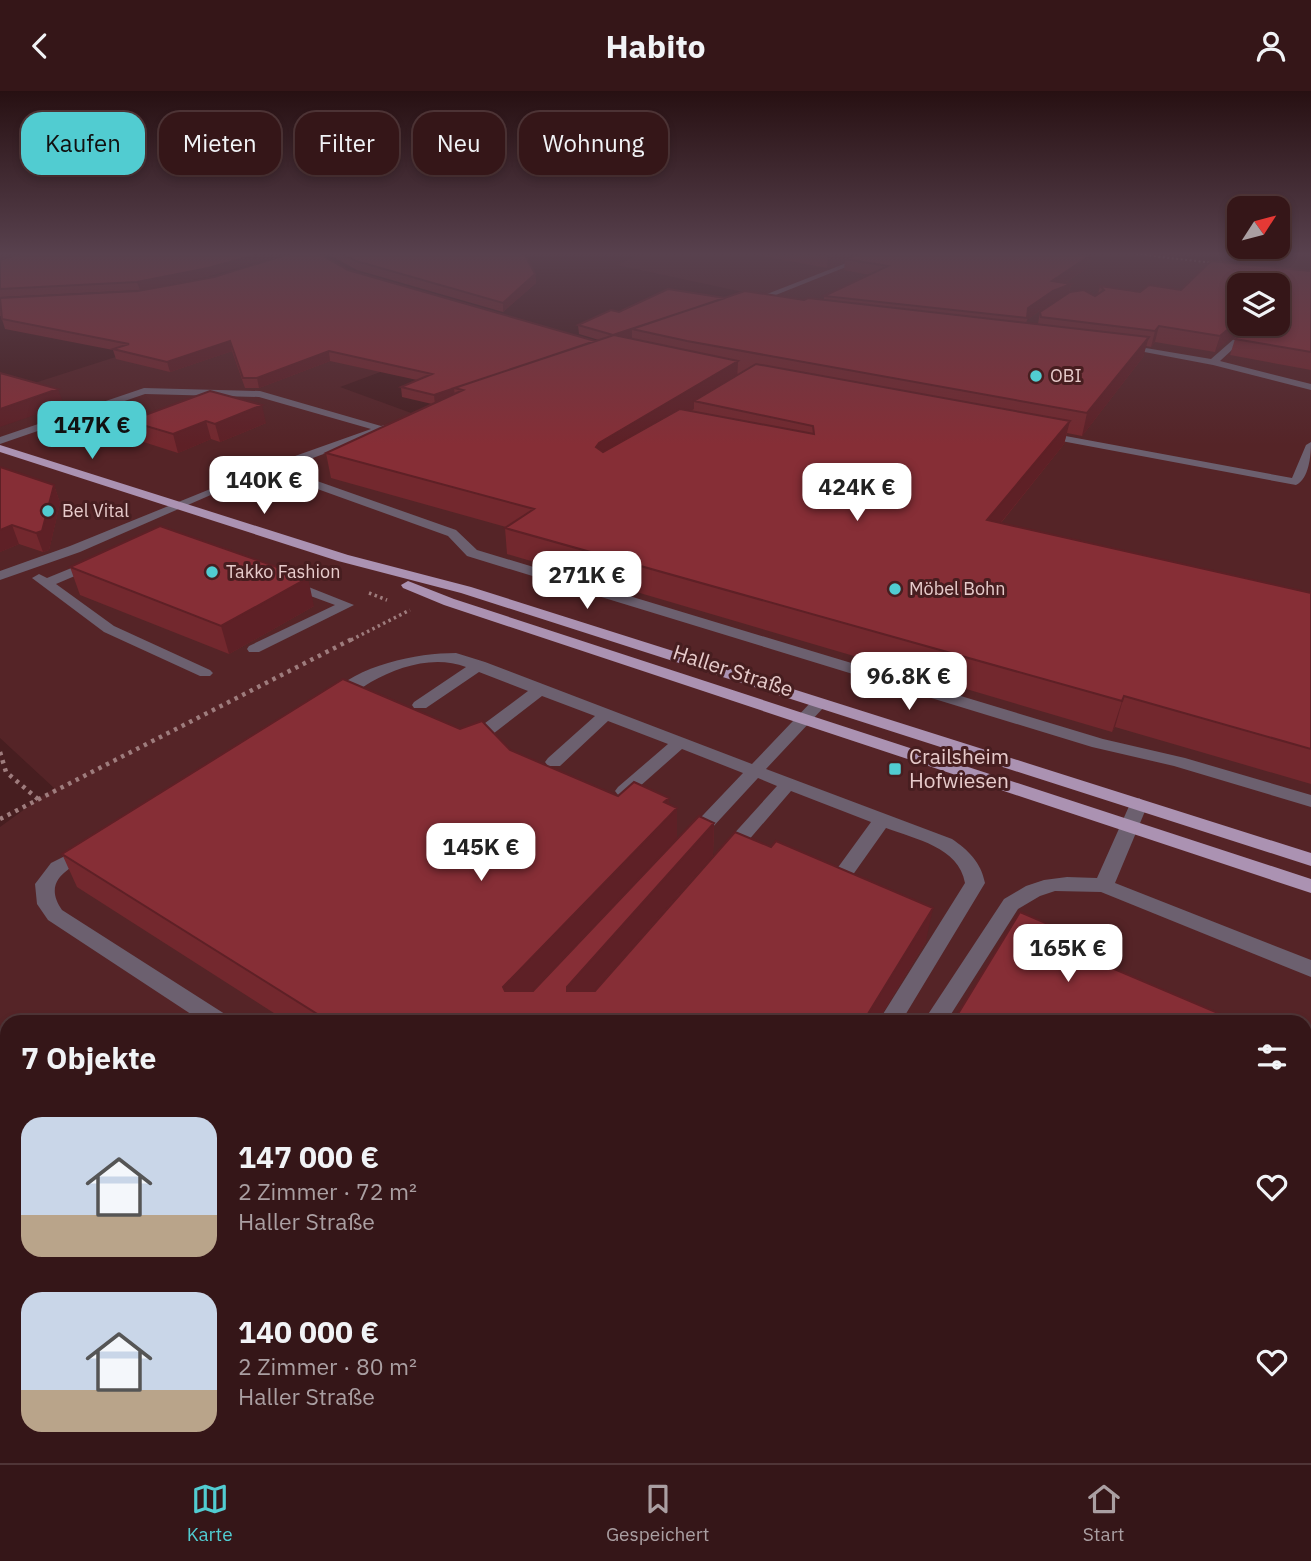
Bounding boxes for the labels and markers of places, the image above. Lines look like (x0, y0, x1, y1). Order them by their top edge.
place label: OBI (1050, 364, 1082, 387)
marker: OBI (1028, 368, 1044, 384)
pin: 147K € (35, 401, 149, 461)
pin: 140K € (207, 457, 321, 516)
pin: 424K € (800, 463, 914, 523)
place label: Bel Vital (62, 499, 129, 522)
marker: Bel Vital (40, 503, 56, 519)
pin: 271K € (530, 552, 644, 611)
place label: Takko Fashion (226, 560, 340, 583)
marker: Takko Fashion (204, 564, 220, 580)
place label: Möbel Bohn (909, 577, 1005, 600)
marker: Möbel Bohn (887, 581, 903, 597)
pin: 96.8K € (844, 653, 974, 712)
place label: Crailsheim Hofwiesen (909, 742, 1009, 794)
marker: Crailsheim Hofwiesen (887, 761, 903, 777)
pin: 145K € (424, 823, 538, 883)
pin: 165K € (1011, 925, 1125, 984)

